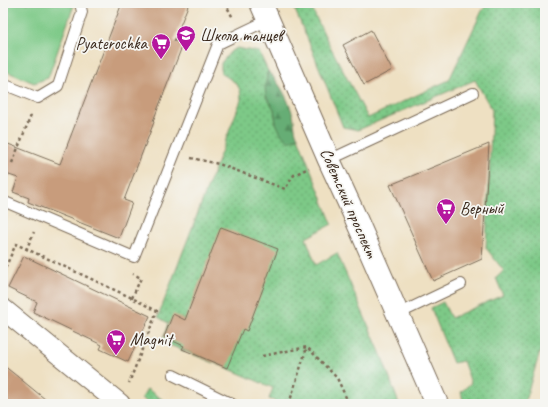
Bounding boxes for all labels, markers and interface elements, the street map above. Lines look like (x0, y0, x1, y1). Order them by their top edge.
school or university icon: Школа танцев (175, 24, 197, 52)
place label: Школа танцев (200, 25, 286, 46)
supermarket icon: Pyaterochka (150, 32, 172, 60)
place label: Pyaterochka (75, 33, 149, 54)
street label: Советский проспект (315, 145, 383, 262)
supermarket icon: Верный (435, 197, 457, 225)
place label: Верный (460, 198, 504, 219)
supermarket icon: Magnit (105, 328, 127, 356)
place label: Magnit (130, 329, 175, 350)

